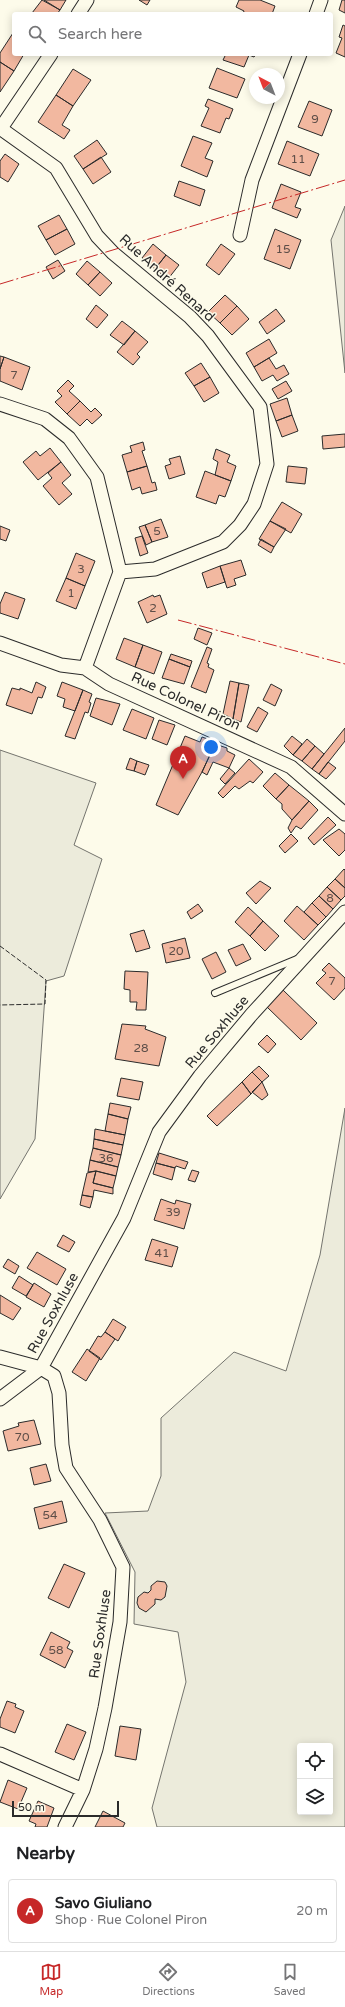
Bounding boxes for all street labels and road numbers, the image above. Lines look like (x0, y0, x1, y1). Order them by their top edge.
street label: Rue André Renard (116, 231, 218, 325)
street label: Rue Colonel Piron (129, 668, 243, 734)
street label: Rue Soxhluse (182, 992, 252, 1072)
street label: Rue Soxhluse (24, 1270, 82, 1356)
street label: Rue Soxhluse (85, 1588, 115, 1680)

